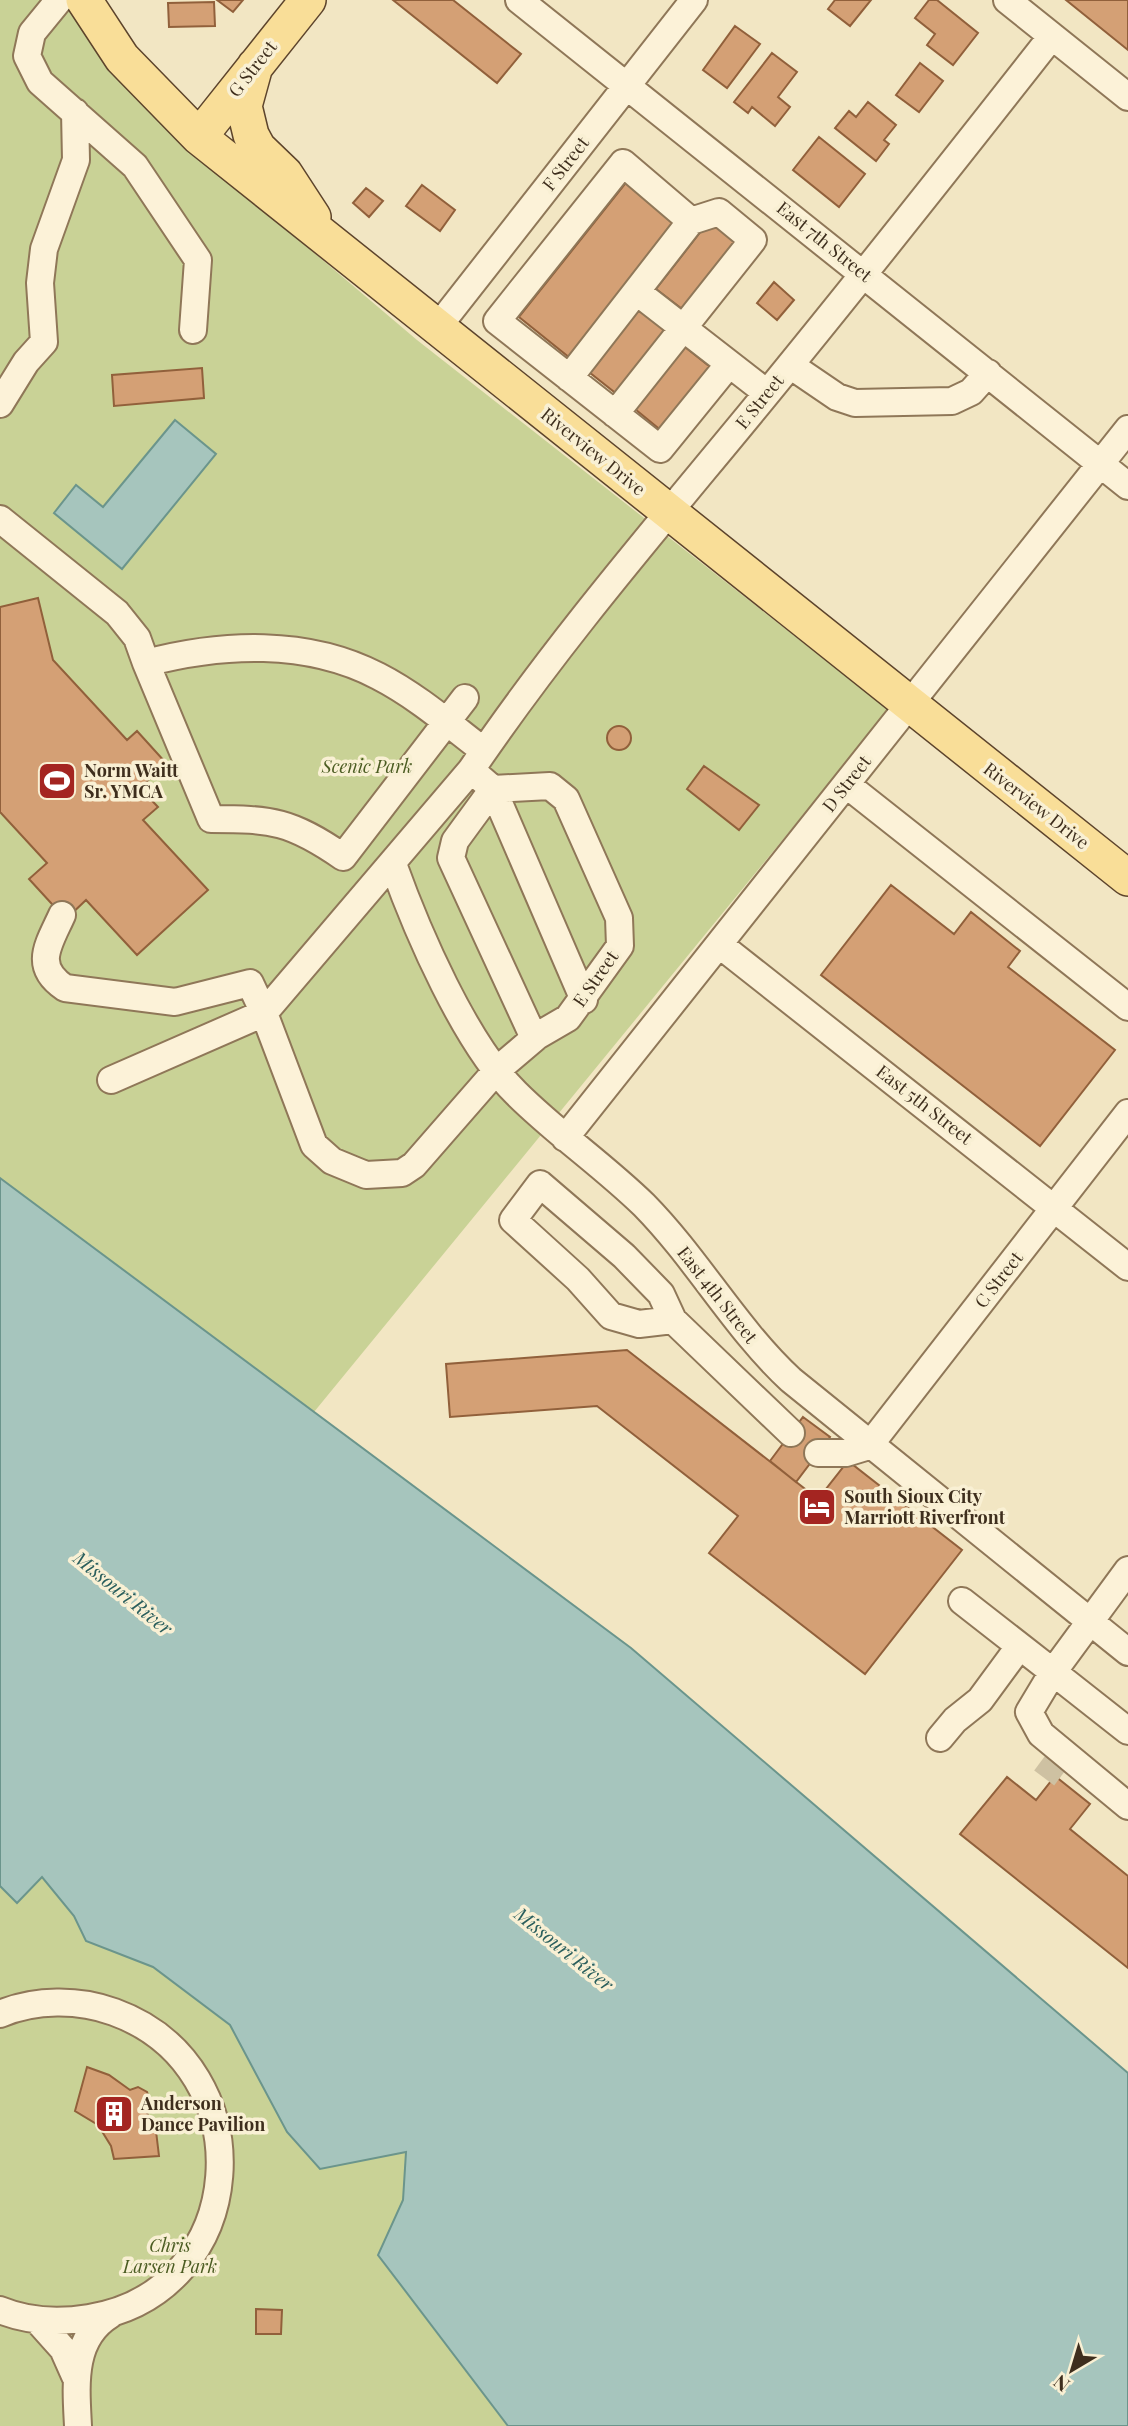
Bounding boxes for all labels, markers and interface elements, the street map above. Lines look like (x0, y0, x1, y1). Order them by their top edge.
street label: G Street (223, 35, 282, 102)
street label: F Street (536, 131, 594, 195)
street label: East 7th Street (772, 196, 878, 287)
street label: E Street (730, 369, 789, 434)
street label: Riverview Drive (536, 402, 651, 501)
street label: D Street (816, 750, 876, 817)
park label: Scenic Park (321, 754, 412, 778)
street label: Riverview Drive (979, 756, 1094, 854)
place label: Norm Waitt Sr. YMCA (84, 758, 179, 803)
sports icon: Norm Waitt Sr. YMCA (36, 760, 78, 802)
street label: E Street (567, 945, 624, 1011)
street label: East 5th Street (872, 1059, 978, 1150)
street label: East 4th Street (672, 1241, 764, 1348)
street label: C Street (969, 1246, 1028, 1312)
place label: South Sioux City Marriott Riverfront (844, 1484, 1006, 1529)
hotel icon: South Sioux City Marriott Riverfront (796, 1486, 838, 1528)
water label: Missouri River (68, 1544, 179, 1641)
water label: Missouri River (509, 1900, 620, 1997)
place label: Anderson Dance Pavilion (140, 2091, 265, 2136)
building icon: Anderson Dance Pavilion (93, 2093, 135, 2135)
park label: Chris Larsen Park (122, 2233, 217, 2278)
north arrow (1037, 2335, 1107, 2405)
text: N (1047, 2370, 1074, 2399)

